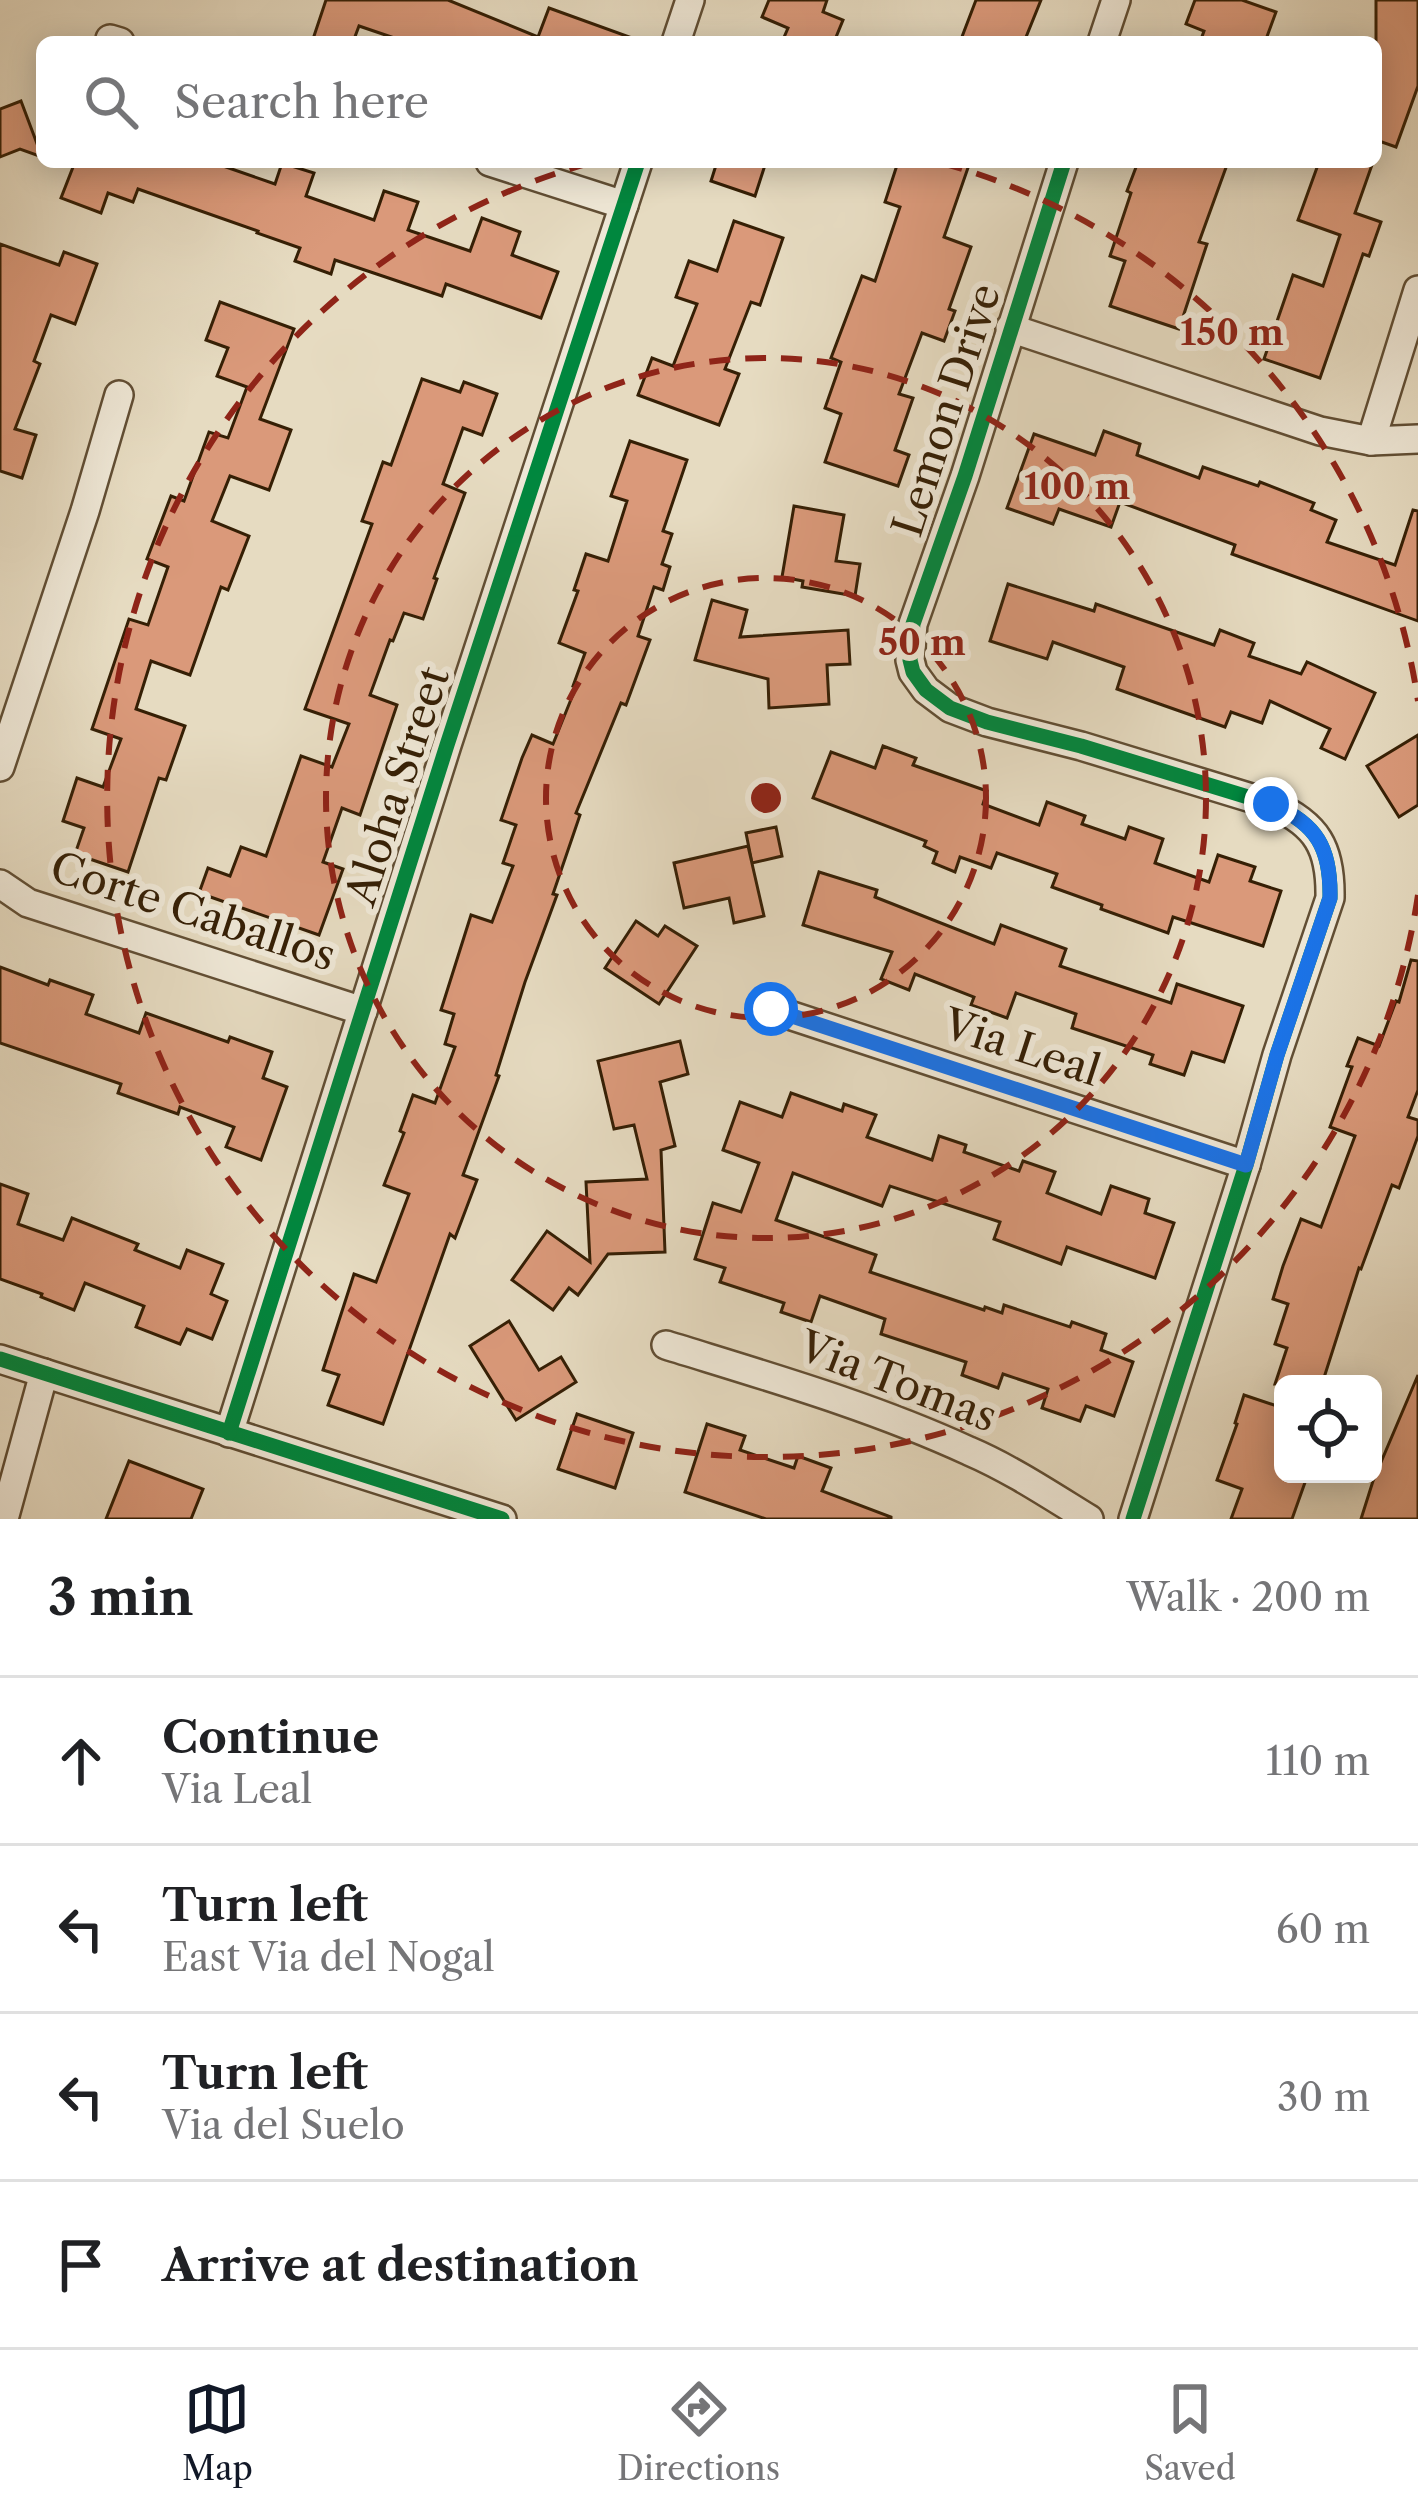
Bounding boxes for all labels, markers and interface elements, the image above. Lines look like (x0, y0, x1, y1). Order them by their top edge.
search box (36, 36, 1382, 168)
icon: search (78, 69, 144, 135)
text: Search here (174, 74, 429, 130)
street label: Lemon Drive (881, 277, 1011, 543)
text: 150 m (1180, 310, 1284, 354)
text: 100 m (1024, 464, 1130, 508)
text: 50 m (878, 620, 966, 664)
street label: Aloha Street (334, 660, 460, 913)
centre of rings (745, 777, 787, 819)
route end (1244, 777, 1298, 831)
street label: Corte Caballos (44, 840, 342, 982)
route start (744, 982, 798, 1036)
street label: Via Leal (936, 997, 1107, 1097)
street label: Via Tomas (791, 1319, 1004, 1442)
map controls (1274, 1375, 1382, 1483)
button: locate (1274, 1375, 1382, 1483)
text: 3 min (48, 1566, 194, 1628)
text: Walk · 200 m (1127, 1573, 1370, 1621)
text: Continue (162, 1709, 379, 1765)
icon: ahead (48, 1728, 114, 1794)
text: 110 m (1266, 1737, 1370, 1785)
text: Via Leal (162, 1765, 312, 1813)
text: Turn left (162, 1877, 368, 1933)
icon: left (48, 1896, 114, 1962)
text: 60 m (1276, 1905, 1370, 1953)
text: East Via del Nogal (162, 1933, 495, 1981)
text: Turn left (162, 2045, 368, 2101)
icon: left (48, 2064, 114, 2130)
text: 30 m (1277, 2073, 1370, 2121)
text: Via del Suelo (162, 2101, 405, 2149)
icon: arrive (48, 2232, 114, 2298)
text: Arrive at destination (162, 2237, 639, 2293)
tab: Map (182, 2376, 253, 2489)
tab: Directions (617, 2376, 780, 2489)
tab: Saved (1144, 2376, 1236, 2489)

